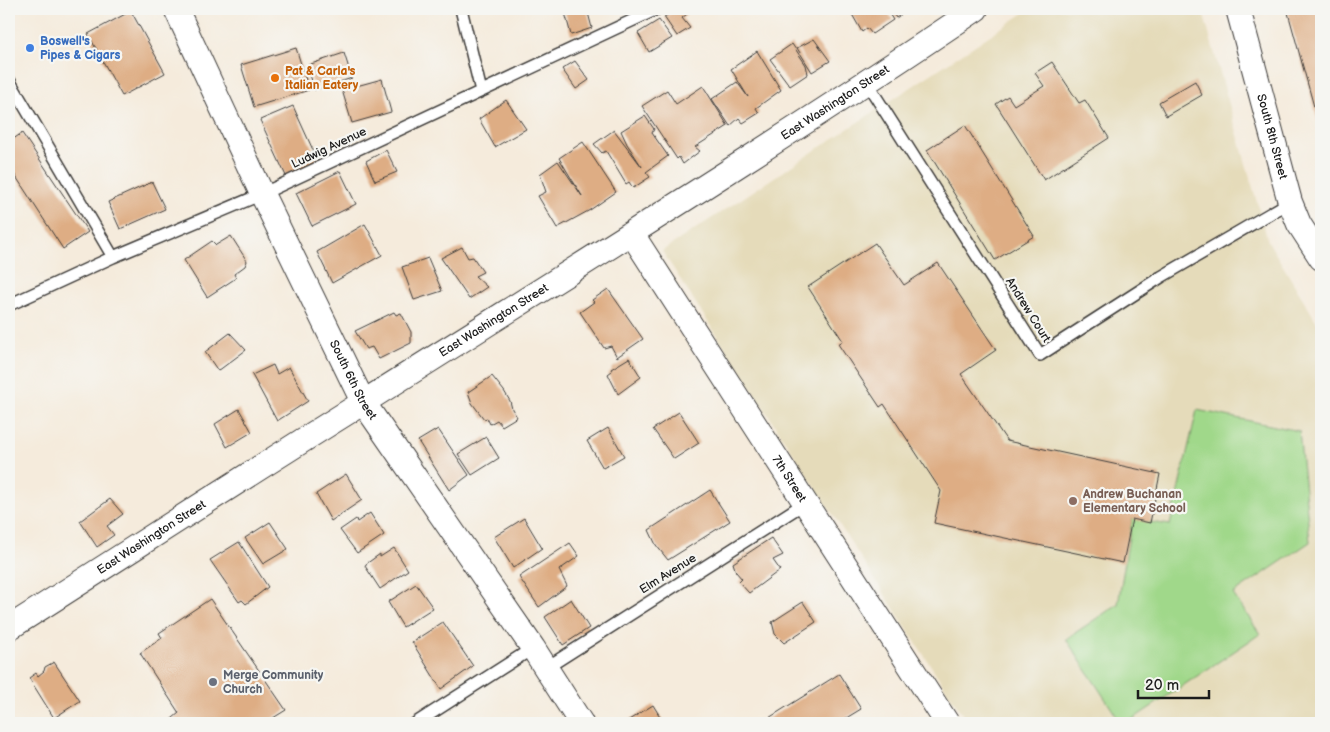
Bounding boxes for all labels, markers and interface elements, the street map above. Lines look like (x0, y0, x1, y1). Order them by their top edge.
place label: Boswell's Pipes & Cigars (40, 34, 121, 63)
marker: Boswell's Pipes & Cigars (24, 42, 36, 54)
street label: East Washington Street (778, 62, 892, 143)
place label: Pat & Carla's Italian Eatery (285, 64, 359, 93)
marker: Pat & Carla's Italian Eatery (269, 72, 281, 84)
street label: South 8th Street (1254, 92, 1291, 181)
street label: Ludwig Avenue (289, 124, 369, 172)
street label: Andrew Court (1002, 275, 1054, 345)
street label: East Washington Street (436, 280, 551, 360)
street label: South 6th Street (326, 337, 381, 423)
street label: 7th Street (769, 453, 810, 505)
place label: Andrew Buchanan Elementary School (1082, 487, 1186, 516)
marker: Andrew Buchanan Elementary School (1067, 495, 1079, 507)
street label: East Washington Street (94, 496, 209, 577)
street label: Elm Avenue (637, 551, 699, 597)
scale bar (1138, 667, 1209, 699)
place label: Merge Community Church (223, 668, 324, 697)
marker: Merge Community Church (207, 676, 219, 688)
text: 20 m (1145, 676, 1179, 695)

